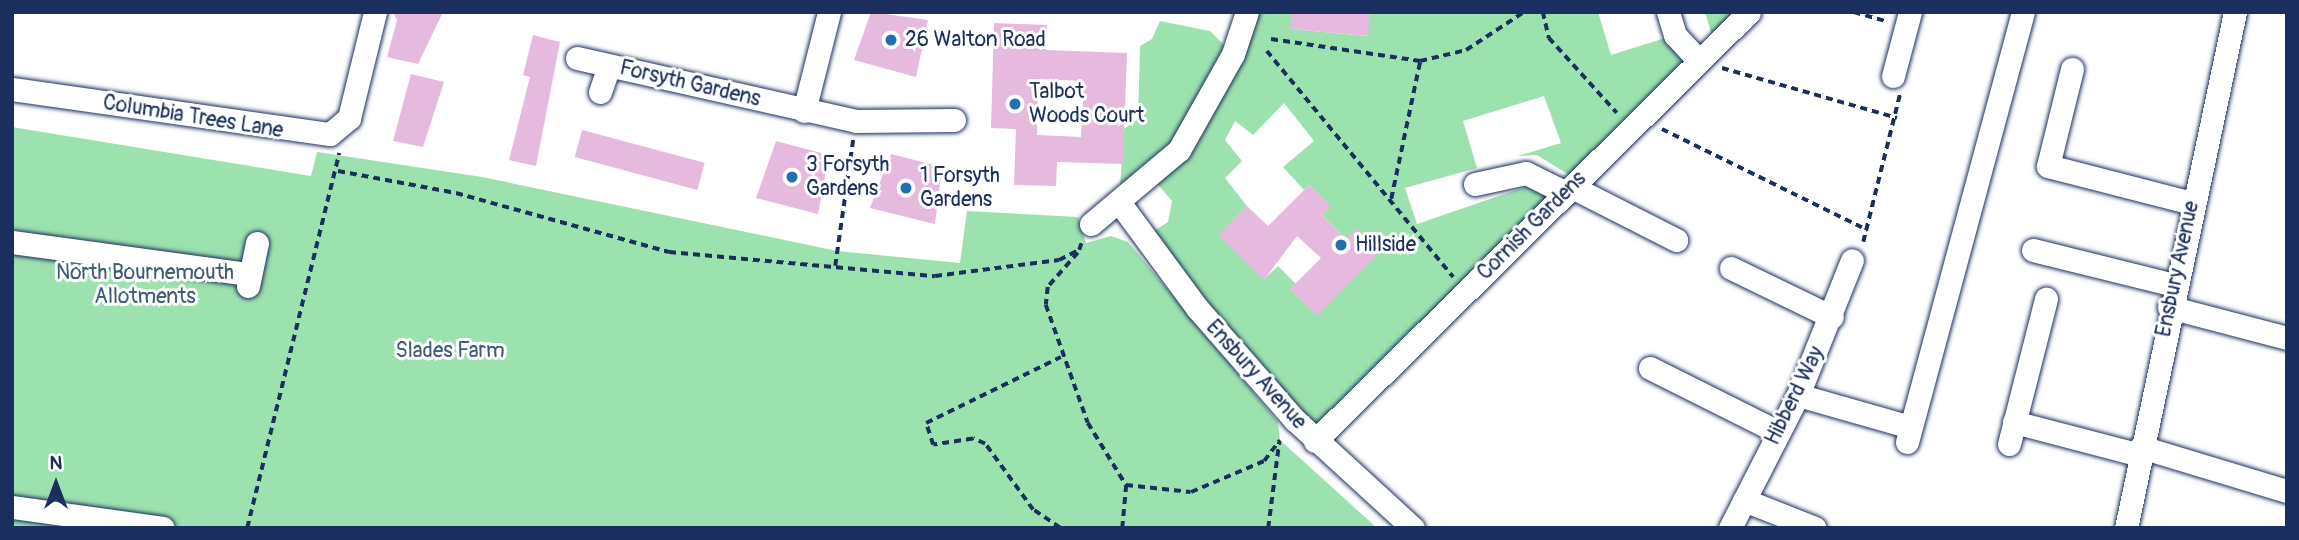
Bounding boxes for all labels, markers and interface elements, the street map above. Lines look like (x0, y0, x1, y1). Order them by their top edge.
place label: 26 Walton Road (905, 27, 1046, 53)
marker: 26 Walton Road (883, 32, 899, 48)
street label: Forsyth Gardens (617, 56, 763, 112)
place label: Talbot Woods Court (1029, 79, 1144, 129)
street label: Columbia Trees Lane (101, 90, 285, 144)
marker: Talbot Woods Court (1007, 96, 1023, 112)
place label: 3 Forsyth Gardens (806, 152, 889, 202)
place label: 1 Forsyth Gardens (920, 163, 1000, 213)
street label: Cornish Gardens (1472, 166, 1592, 286)
marker: 3 Forsyth Gardens (784, 169, 800, 185)
marker: 1 Forsyth Gardens (898, 180, 914, 196)
street label: Ensbury Avenue (2151, 199, 2205, 339)
place label: Hillside (1355, 232, 1416, 258)
marker: Hillside (1333, 237, 1349, 253)
park label: North Bournemouth Allotments (56, 260, 234, 310)
street label: Ensbury Avenue (1200, 315, 1312, 435)
park label: Slades Farm (395, 338, 505, 364)
street label: Hibberd Way (1760, 343, 1830, 449)
north arrow (21, 449, 91, 519)
text: N (50, 451, 62, 475)

